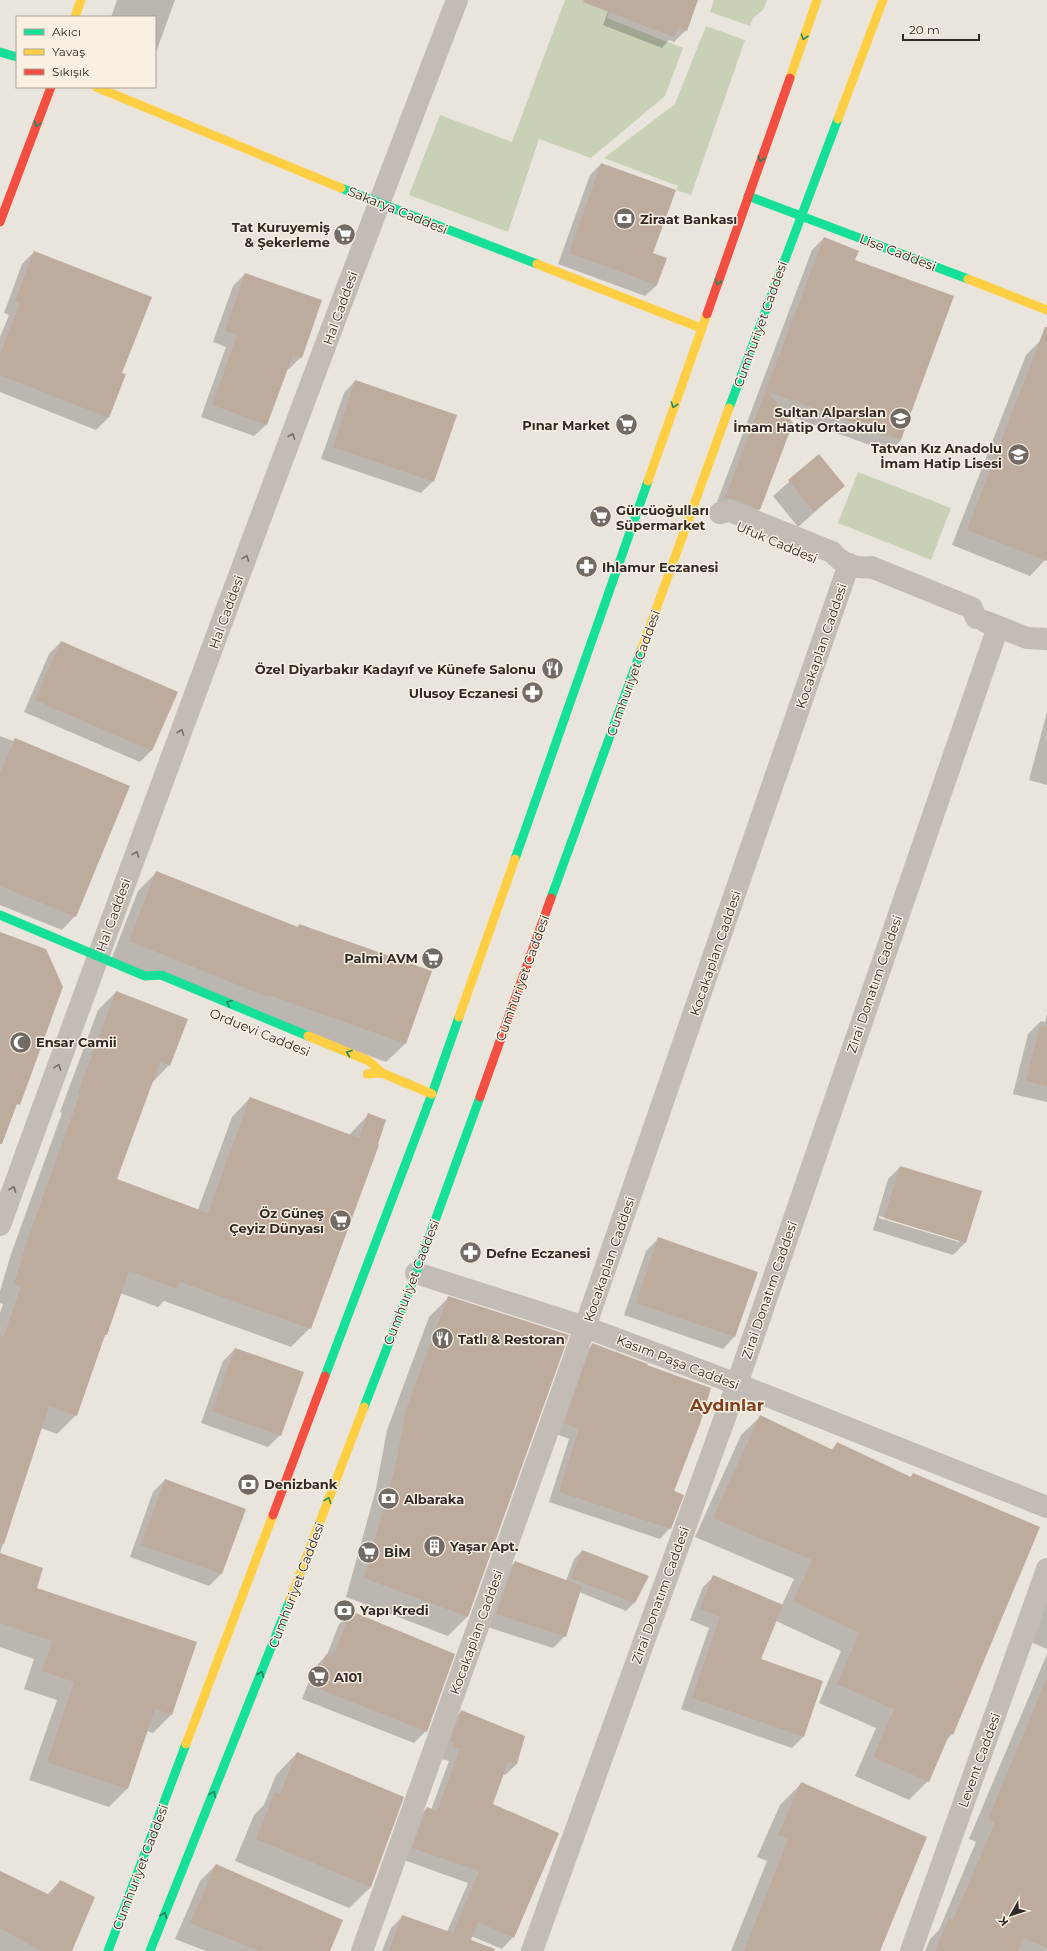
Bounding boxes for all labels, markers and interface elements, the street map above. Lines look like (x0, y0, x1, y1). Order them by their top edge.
legend (16, 16, 156, 88)
scale bar (903, 16, 979, 42)
text: 20 m (909, 22, 940, 37)
text: Akıcı (52, 24, 81, 39)
one-way arrow (800, 33, 809, 40)
text: Yavaş (52, 44, 85, 59)
text: Sıkışık (52, 64, 90, 79)
one-way arrow (33, 120, 41, 127)
one-way arrow (757, 156, 766, 163)
street label: Sakarya Caddesi (346, 183, 450, 237)
bank icon: Ziraat Bankası (612, 206, 638, 232)
place label: Ziraat Bankası (640, 211, 737, 227)
place label: Tat Kuruyemiş & Şekerleme (232, 219, 330, 250)
supermarket icon: Tat Kuruyemiş & Şekerleme (332, 221, 358, 247)
street label: Lise Caddesi (857, 230, 939, 274)
street label: Cumhuriyet Caddesi (730, 259, 790, 389)
street label: Hal Caddesi (319, 269, 361, 347)
one-way arrow (714, 278, 723, 285)
one-way arrow (671, 401, 679, 408)
place label: Sultan Alparslan İmam Hatip Ortaokulu (733, 404, 886, 435)
school or university icon: Sultan Alparslan İmam Hatip Ortaokulu (888, 406, 914, 432)
supermarket icon: Pınar Market (613, 412, 639, 438)
place label: Pınar Market (522, 417, 610, 433)
one-way arrow (287, 433, 295, 440)
place label: Tatvan Kız Anadolu İmam Hatip Lisesi (871, 440, 1002, 471)
school or university icon: Tatvan Kız Anadolu İmam Hatip Lisesi (1005, 442, 1031, 468)
place label: Gürcüoğulları Süpermarket (616, 502, 709, 533)
supermarket icon: Gürcüoğulları Süpermarket (588, 504, 614, 530)
street label: Ufuk Caddesi (734, 518, 820, 566)
pharmacy icon: Ihlamur Eczanesi (574, 554, 600, 580)
one-way arrow (242, 555, 250, 562)
place label: Ihlamur Eczanesi (602, 559, 719, 575)
street label: Hal Caddesi (205, 573, 247, 651)
street label: Kocakaplan Caddesi (792, 581, 850, 711)
street label: Cumhuriyet Caddesi (603, 608, 663, 738)
restaurant icon: Özel Diyarbakır Kadayıf ve Künefe Salonu (539, 656, 565, 682)
place label: Özel Diyarbakır Kadayıf ve Künefe Salonu (255, 661, 536, 677)
pharmacy icon: Ulusoy Eczanesi (520, 680, 546, 706)
place label: Ulusoy Eczanesi (409, 685, 518, 701)
one-way arrow (177, 729, 185, 736)
one-way arrow (131, 851, 139, 858)
street label: Hal Caddesi (92, 876, 134, 954)
street label: Kocakaplan Caddesi (686, 888, 744, 1018)
street label: Cumhuriyet Caddesi (492, 913, 552, 1043)
street label: Zirai Donatım Caddesi (843, 913, 905, 1055)
supermarket icon: Palmi AVM (420, 945, 446, 971)
place label: Palmi AVM (344, 950, 418, 966)
one-way arrow (226, 1000, 234, 1008)
street label: Orduevi Caddesi (207, 1004, 313, 1060)
mosque icon: Ensar Camii (8, 1029, 34, 1055)
place label: Ensar Camii (36, 1034, 117, 1050)
one-way arrow (346, 1049, 353, 1057)
one-way arrow (53, 1063, 61, 1070)
one-way arrow (9, 1185, 17, 1192)
street label: Kocakaplan Caddesi (580, 1194, 638, 1324)
place label: Öz Güneş Çeyiz Dünyası (229, 1205, 324, 1236)
supermarket icon: Öz Güneş Çeyiz Dünyası (327, 1207, 353, 1233)
street label: Cumhuriyet Caddesi (380, 1217, 442, 1347)
street label: Zirai Donatım Caddesi (738, 1219, 800, 1361)
pharmacy icon: Defne Eczanesi (457, 1240, 483, 1266)
place label: Defne Eczanesi (486, 1245, 590, 1261)
restaurant icon: Tatlı & Restoran (430, 1326, 456, 1352)
place label: Tatlı & Restoran (458, 1331, 565, 1347)
street label: Kasım Paşa Caddesi (614, 1331, 742, 1393)
district label: Aydınlar (689, 1395, 764, 1415)
bank icon: Denizbank (235, 1471, 261, 1497)
place label: Denizbank (264, 1476, 338, 1492)
bank icon: Albaraka (376, 1486, 402, 1512)
place label: Albaraka (403, 1491, 464, 1507)
one-way arrow (324, 1497, 332, 1504)
street label: Cumhuriyet Caddesi (265, 1520, 327, 1650)
street label: Zirai Donatım Caddesi (628, 1524, 692, 1666)
building icon: Yaşar Apt. (422, 1533, 448, 1559)
place label: Yaşar Apt. (449, 1538, 518, 1554)
supermarket icon: BİM (356, 1539, 382, 1565)
place label: BİM (384, 1544, 411, 1560)
street label: Kocakaplan Caddesi (446, 1567, 506, 1697)
bank icon: Yapı Kredi (332, 1597, 358, 1623)
place label: Yapı Kredi (359, 1602, 429, 1618)
supermarket icon: A101 (306, 1664, 332, 1690)
place label: A101 (333, 1669, 362, 1685)
one-way arrow (257, 1670, 265, 1677)
street label: Levent Caddesi (954, 1710, 1004, 1810)
one-way arrow (208, 1791, 216, 1798)
street label: Cumhuriyet Caddesi (109, 1802, 171, 1932)
north arrow (991, 1895, 1031, 1935)
one-way arrow (160, 1911, 168, 1918)
text: K (995, 1913, 1011, 1929)

